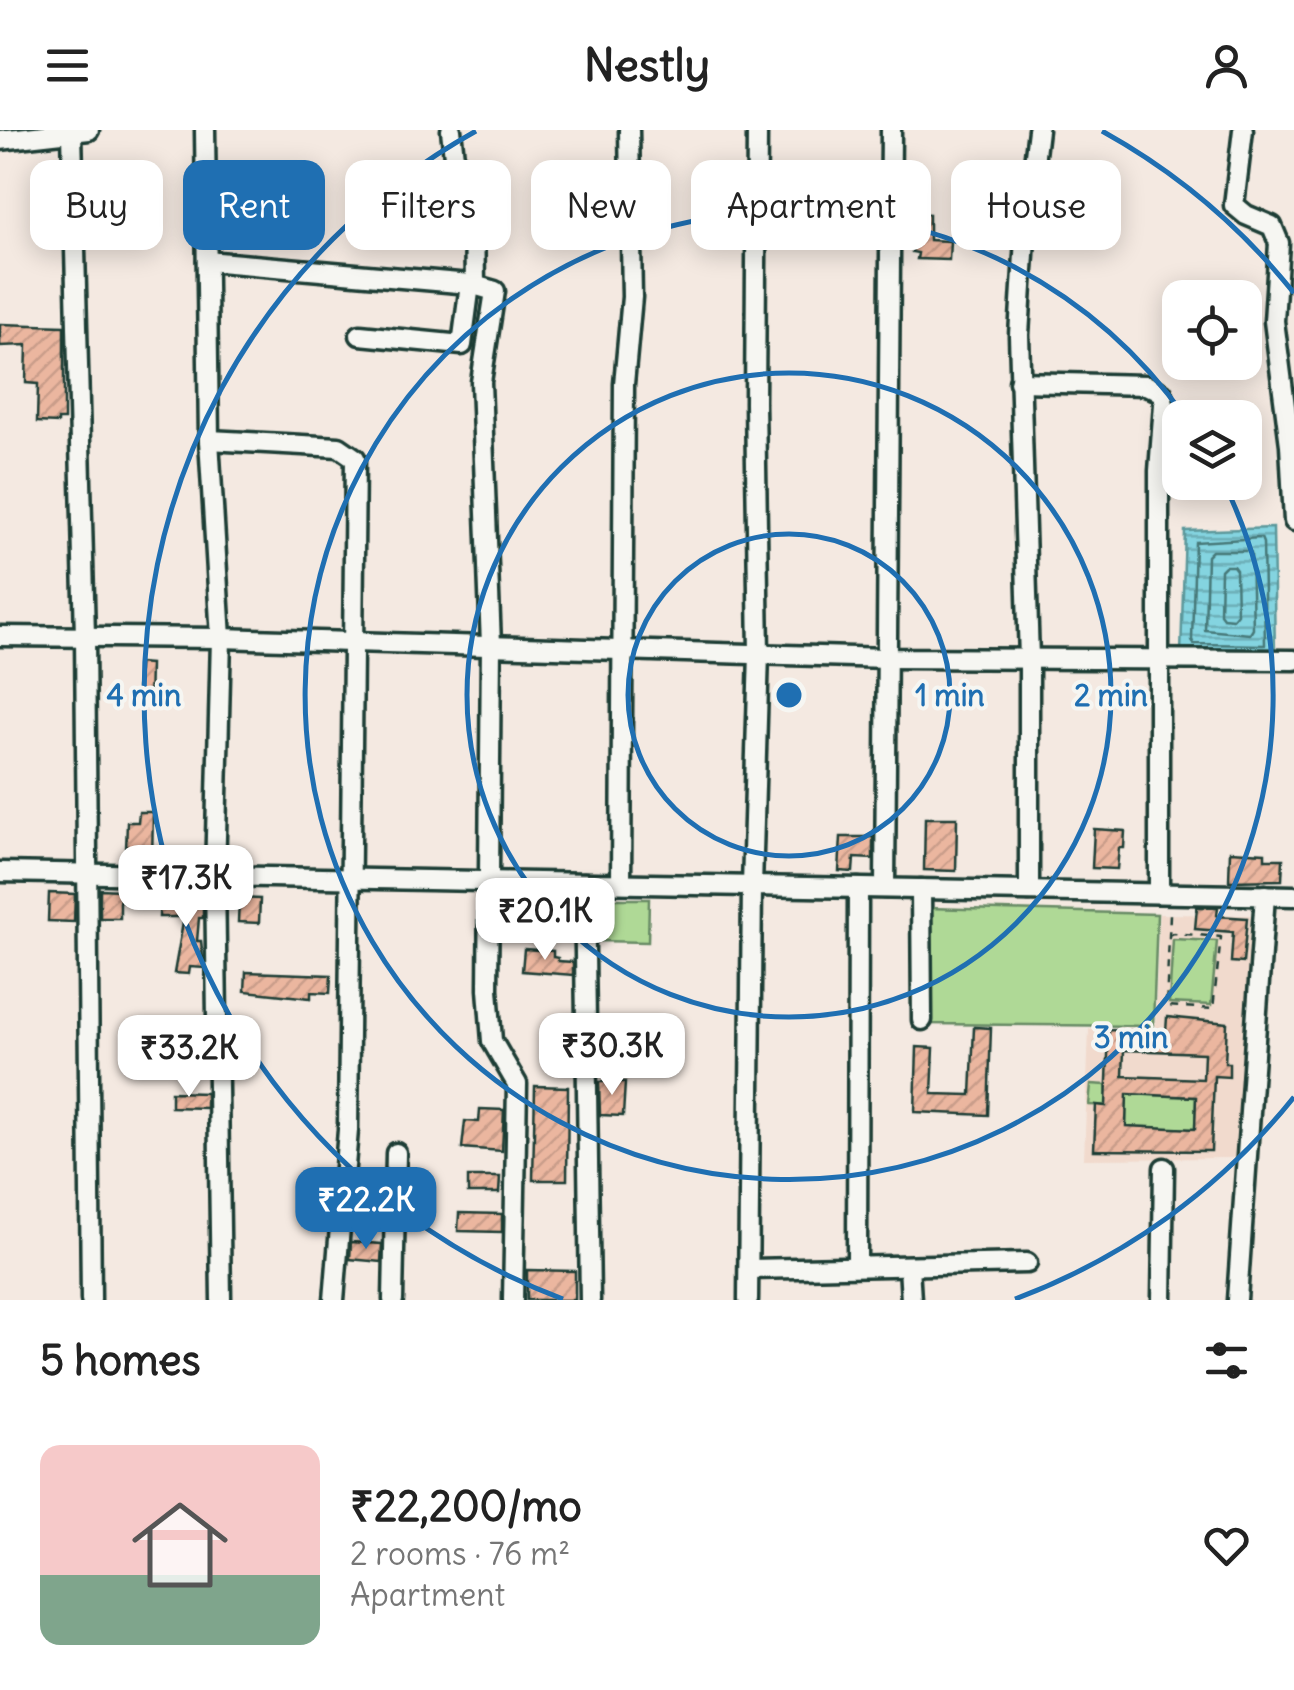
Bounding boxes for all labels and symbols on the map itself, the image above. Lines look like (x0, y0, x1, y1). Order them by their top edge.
text: 4 min (107, 676, 181, 714)
text: 1 min (915, 676, 985, 714)
text: 2 min (1074, 676, 1148, 714)
centre of rings (771, 677, 807, 713)
pin: ₹17.3K (105, 845, 267, 930)
pin: ₹20.1K (464, 878, 626, 963)
pin: ₹30.3K (531, 1013, 693, 1098)
pin: ₹33.2K (108, 1015, 270, 1100)
text: 3 min (1094, 1018, 1168, 1056)
pin: ₹22.2K (285, 1167, 447, 1252)

